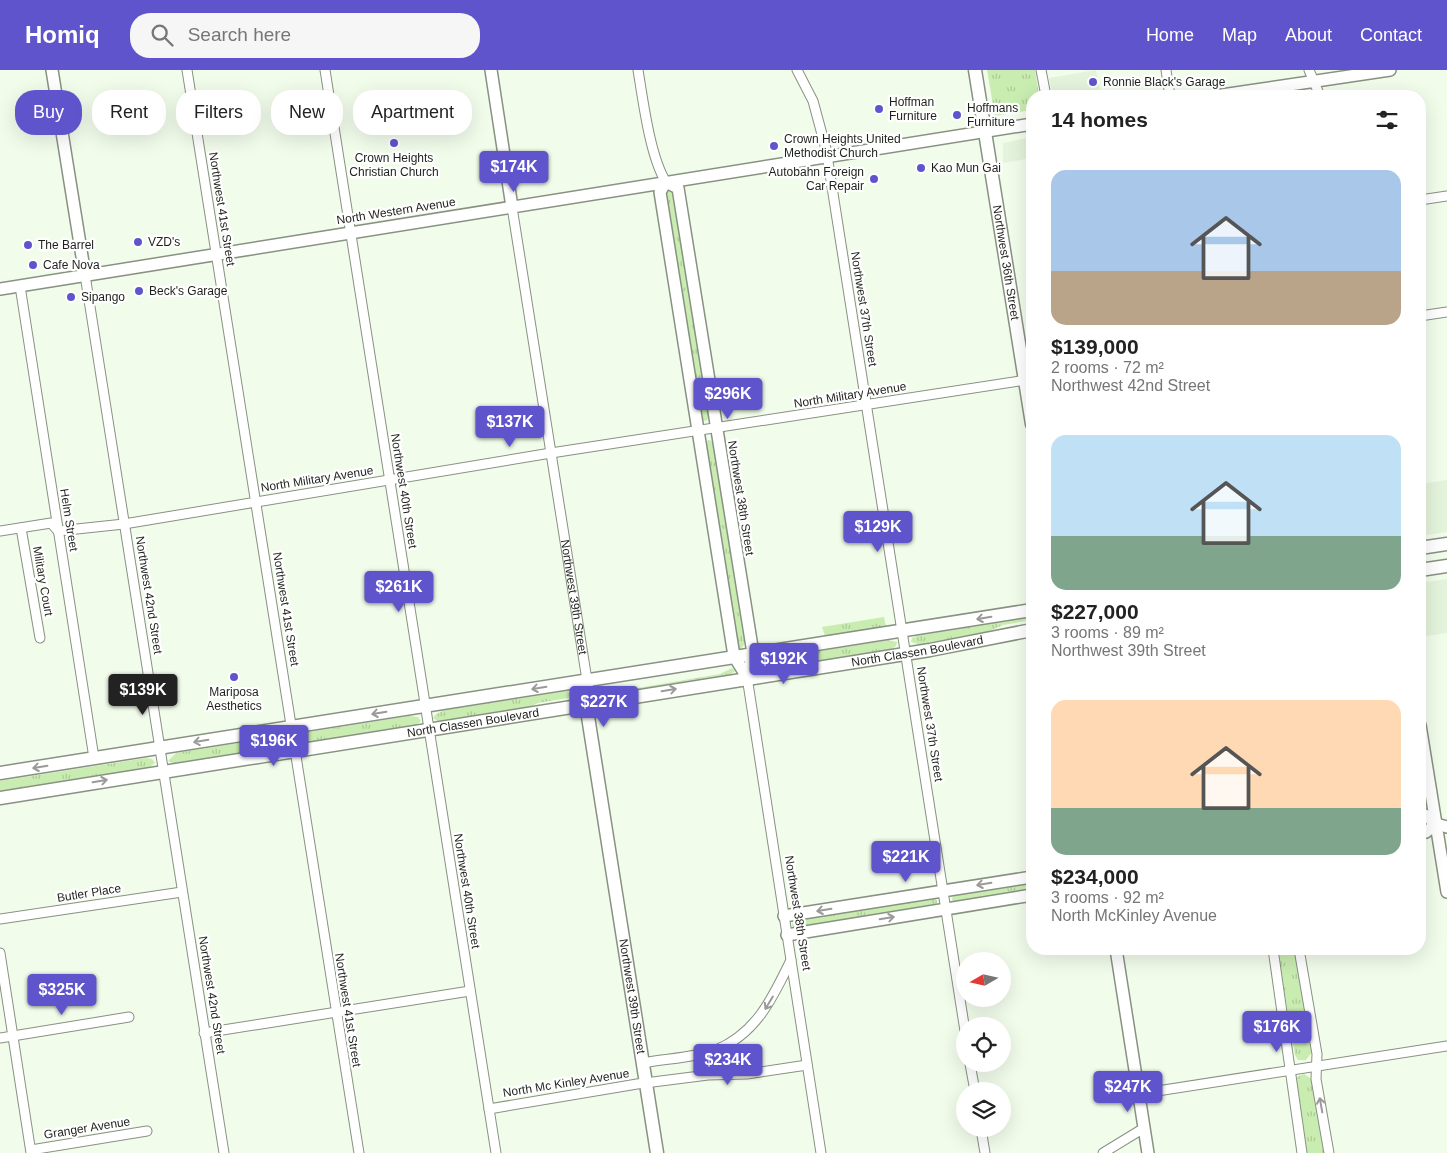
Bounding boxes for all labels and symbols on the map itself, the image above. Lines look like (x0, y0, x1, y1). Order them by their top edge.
place label: Ronnie Black's Garage (1103, 75, 1226, 89)
marker: Ronnie Black's Garage (1087, 76, 1099, 88)
place label: Hoffman Furniture (889, 95, 937, 123)
place label: Hoffmans Furniture (967, 101, 1018, 129)
marker: Hoffman Furniture (873, 103, 885, 115)
marker: Hoffmans Furniture (951, 109, 963, 121)
place label: Crown Heights United Methodist Church (784, 132, 901, 160)
marker: Crown Heights Christian Church (388, 137, 400, 149)
marker: Crown Heights United Methodist Church (768, 140, 780, 152)
pin: $174K (479, 150, 549, 193)
street label: Northwest 41st Street (206, 151, 238, 268)
place label: Crown Heights Christian Church (349, 151, 439, 179)
place label: Kao Mun Gai (931, 161, 1001, 175)
marker: Kao Mun Gai (915, 162, 927, 174)
place label: Autobahn Foreign Car Repair (769, 165, 864, 193)
marker: Autobahn Foreign Car Repair (868, 173, 880, 185)
street label: North Western Avenue (335, 195, 457, 227)
street label: Northwest 36th Street (990, 204, 1022, 322)
place label: VZD's (148, 235, 180, 249)
marker: VZD's (132, 236, 144, 248)
place label: The Barrel (38, 238, 94, 252)
marker: The Barrel (22, 239, 34, 251)
street label: Northwest 37th Street (848, 251, 880, 368)
place label: Cafe Nova (43, 258, 100, 272)
marker: Cafe Nova (27, 259, 39, 271)
place label: Beck's Garage (149, 284, 228, 298)
marker: Beck's Garage (133, 285, 145, 297)
place label: Sipango (81, 290, 125, 304)
marker: Sipango (65, 291, 77, 303)
pin: $296K (693, 378, 763, 420)
street label: North Military Avenue (793, 379, 908, 411)
pin: $137K (475, 406, 545, 448)
street label: Northwest 40th Street (388, 433, 420, 550)
street label: Northwest 38th Street (725, 440, 757, 557)
street label: North Military Avenue (260, 463, 375, 495)
street label: Helm Street (57, 488, 81, 553)
pin: $129K (843, 510, 913, 553)
street label: Northwest 42nd Street (133, 535, 165, 656)
street label: Northwest 39th Street (558, 539, 590, 656)
street label: Military Court (30, 545, 56, 618)
street label: Northwest 41st Street (270, 551, 302, 668)
pin: $261K (364, 570, 434, 613)
one-way arrow (977, 613, 993, 623)
street label: North Classen Boulevard (850, 633, 984, 669)
pin: $192K (749, 642, 819, 685)
street label: Northwest 37th Street (914, 666, 946, 783)
marker: Mariposa Aesthetics (228, 671, 240, 683)
pin: $139K (108, 674, 178, 716)
one-way arrow (532, 683, 548, 693)
place label: Mariposa Aesthetics (206, 685, 262, 713)
one-way arrow (661, 685, 677, 695)
pin: $227K (569, 686, 639, 728)
street label: North Classen Boulevard (406, 705, 540, 740)
one-way arrow (371, 709, 387, 719)
pin: $196K (239, 724, 309, 767)
one-way arrow (193, 736, 209, 746)
one-way arrow (33, 762, 49, 772)
one-way arrow (92, 776, 108, 786)
street label: Northwest 40th Street (451, 833, 483, 950)
pin: $221K (871, 840, 941, 883)
street label: Northwest 38th Street (782, 855, 814, 972)
one-way arrow (977, 880, 993, 890)
street label: Butler Place (56, 881, 122, 905)
one-way arrow (816, 905, 832, 915)
one-way arrow (879, 913, 895, 923)
street label: Northwest 42nd Street (196, 935, 228, 1056)
street label: Northwest 39th Street (616, 938, 648, 1056)
street label: Northwest 41st Street (332, 952, 364, 1069)
north arrow (956, 952, 1011, 1008)
pin: $325K (27, 974, 97, 1016)
one-way arrow (764, 996, 774, 1011)
pin: $176K (1242, 1010, 1312, 1053)
pin: $234K (693, 1044, 763, 1086)
street label: North Mc Kinley Avenue (502, 1066, 631, 1100)
pin: $247K (1093, 1070, 1163, 1113)
one-way arrow (1315, 1097, 1325, 1113)
street label: Granger Avenue (43, 1114, 131, 1142)

